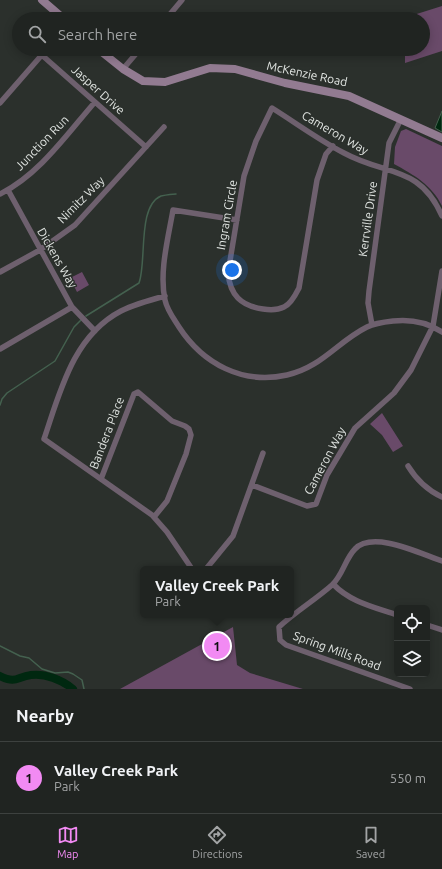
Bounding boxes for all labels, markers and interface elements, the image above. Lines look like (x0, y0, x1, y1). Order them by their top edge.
search box (12, 12, 430, 56)
icon: search (26, 23, 48, 45)
text: Search here (58, 26, 137, 43)
street label: McKenzie Road (266, 59, 349, 88)
street label: Jasper Drive (69, 63, 127, 117)
street label: Cameron Way (300, 108, 371, 157)
street label: Junction Run (12, 113, 71, 173)
street label: Nimitz Way (55, 173, 107, 226)
street label: Ingram Circle (214, 179, 239, 251)
street label: Kerrville Drive (356, 180, 379, 257)
street label: Dickens Way (35, 225, 80, 290)
your location (222, 260, 242, 280)
street label: Bandera Place (87, 395, 126, 471)
street label: Cameron Way (301, 425, 348, 497)
popup (140, 566, 294, 618)
text: Valley Creek Park (155, 577, 279, 594)
text: Park (155, 594, 181, 608)
map controls (394, 605, 430, 677)
button: locate (394, 605, 430, 641)
street label: Spring Mills Road (291, 629, 383, 672)
pin: 1 (204, 631, 230, 661)
button: layers (394, 641, 430, 677)
text: Nearby (16, 706, 74, 725)
text: Valley Creek Park (54, 762, 178, 779)
text: 1 (25, 771, 33, 785)
text: 550 m (390, 771, 426, 785)
text: Park (54, 779, 80, 793)
tab: Map (57, 824, 79, 860)
tab: Directions (192, 824, 242, 860)
tab: Saved (356, 824, 385, 860)

